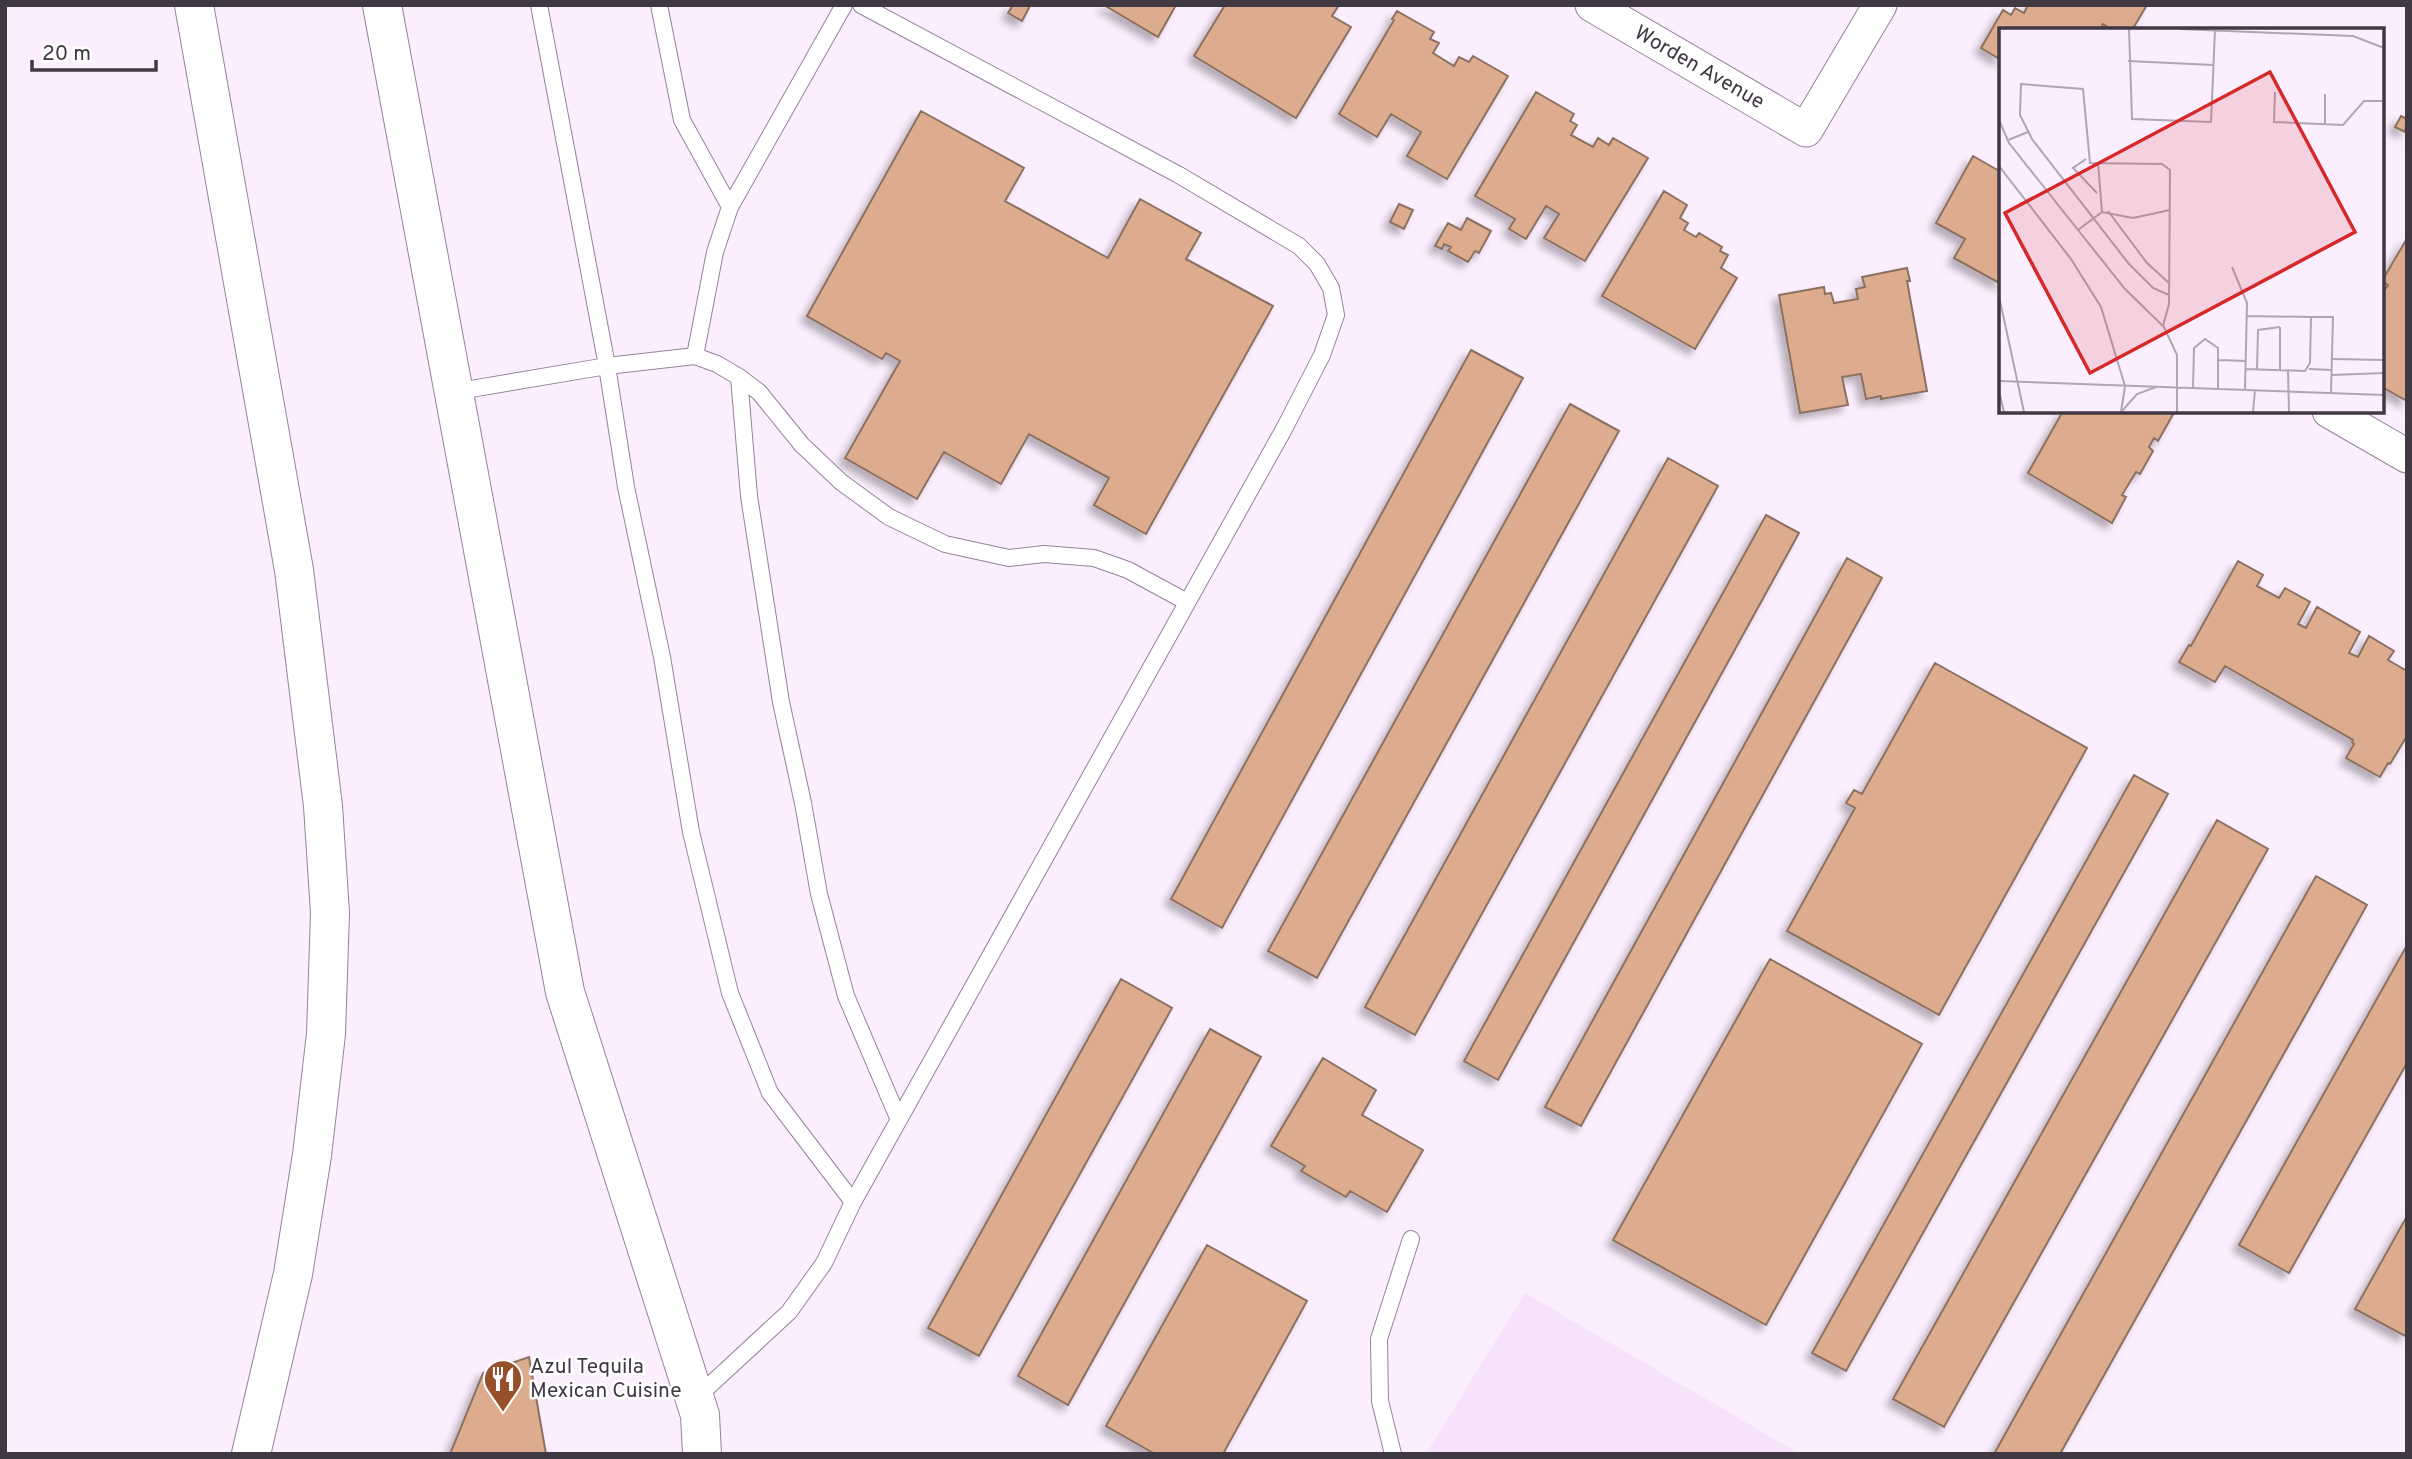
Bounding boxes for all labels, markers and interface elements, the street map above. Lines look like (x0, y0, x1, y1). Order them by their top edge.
street label: Worden Avenue (1629, 20, 1769, 116)
scale bar (32, 28, 156, 72)
inset map (1999, 28, 2384, 413)
text: 20 m (42, 41, 91, 68)
place label: Azul Tequila Mexican Cuisine (530, 1354, 682, 1405)
restaurant icon: Azul Tequila Mexican Cuisine (482, 1358, 524, 1413)

